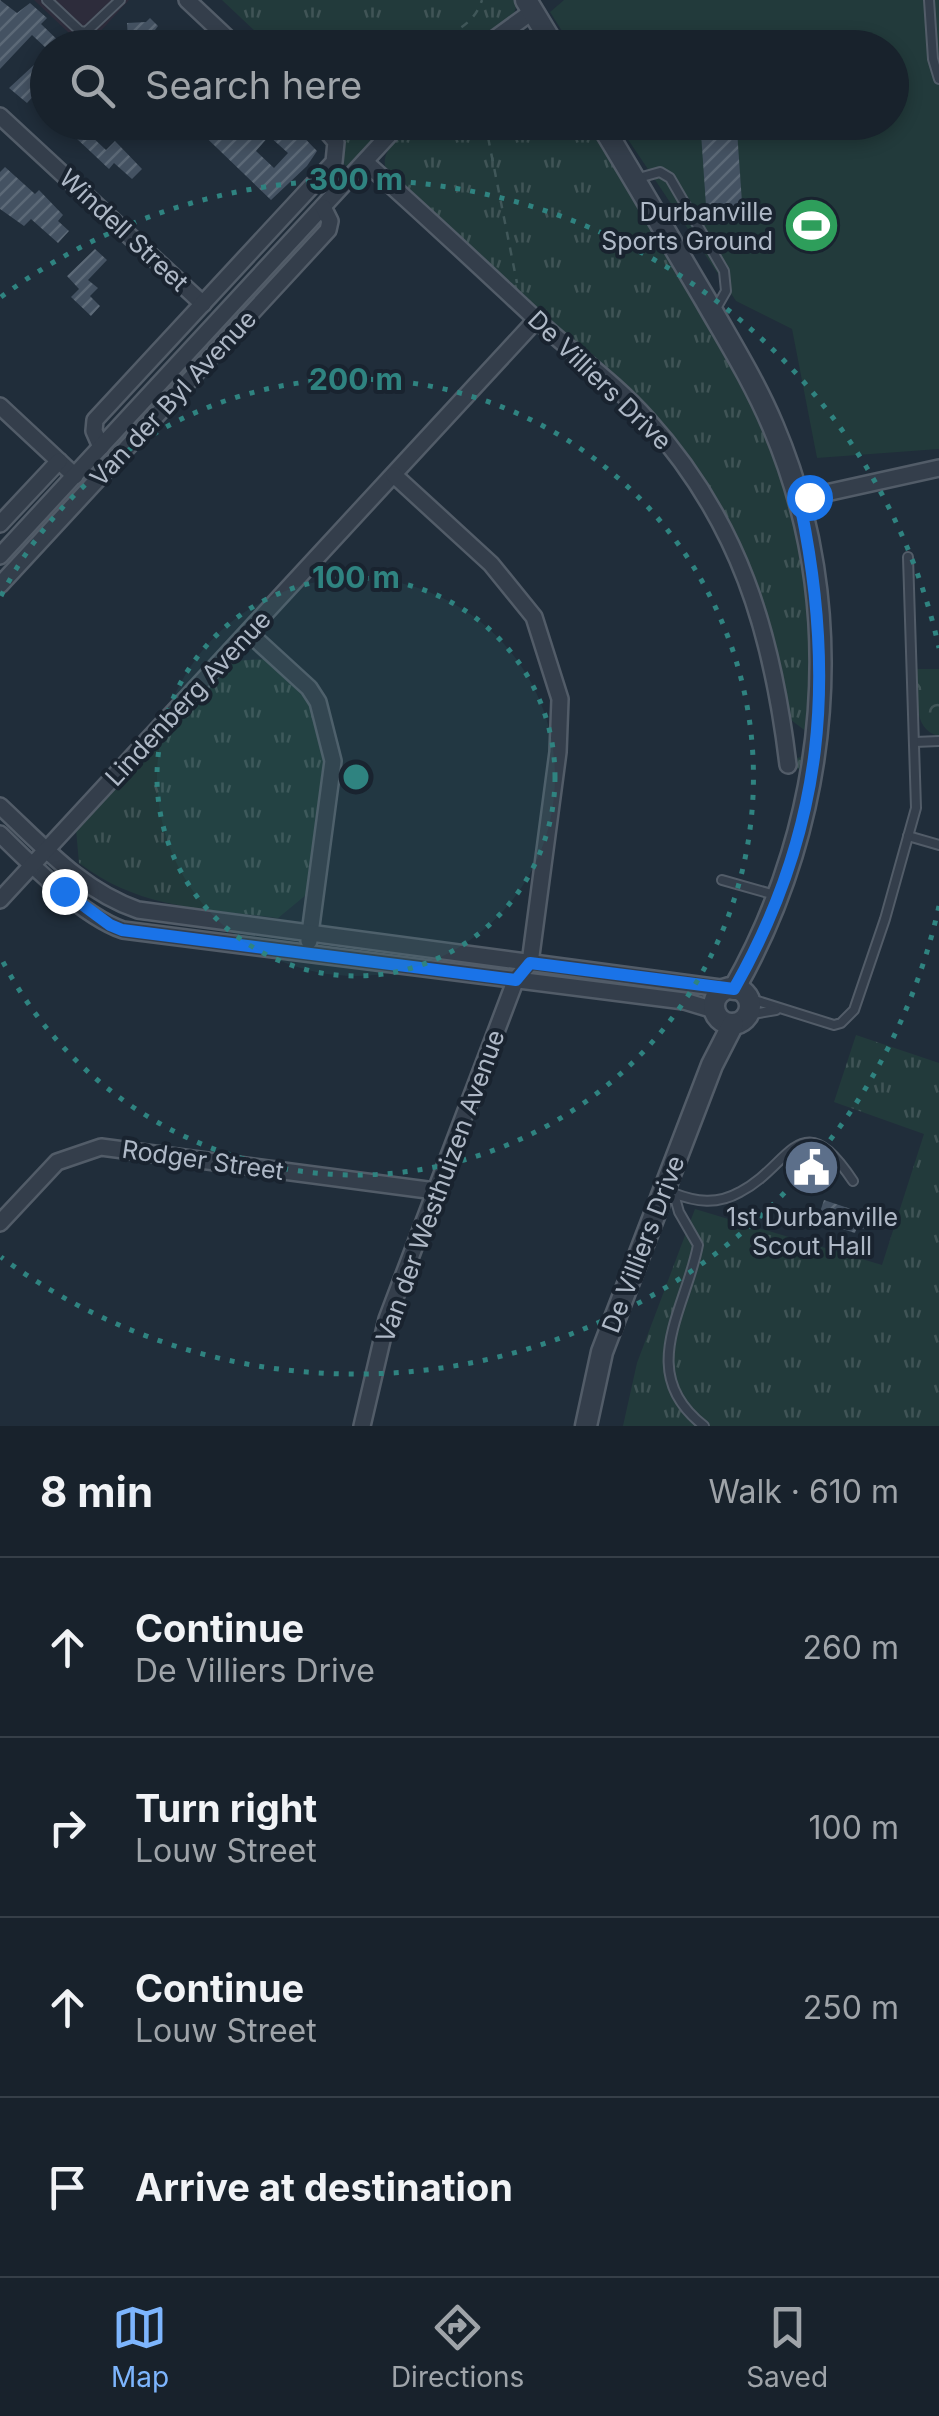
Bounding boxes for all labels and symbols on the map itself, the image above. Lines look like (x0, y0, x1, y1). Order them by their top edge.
text: 300 m (309, 161, 403, 197)
street label: Windell Street (53, 163, 195, 297)
sports icon: Durbanville Sports Ground (782, 196, 842, 256)
place label: Durbanville Sports Ground (601, 197, 773, 256)
street label: Van der Byl Avenue (84, 304, 262, 492)
street label: De Villiers Drive (522, 304, 678, 456)
text: 200 m (309, 361, 403, 397)
route start (787, 475, 833, 521)
text: 100 m (312, 559, 400, 595)
street label: Lindenberg Avenue (99, 604, 277, 792)
centre of rings (338, 759, 374, 795)
route end (42, 869, 88, 915)
street label: Van der Westhuizen Avenue (369, 1025, 511, 1347)
street label: Rodger Street (120, 1134, 286, 1186)
public building icon: 1st Durbanville Scout Hall (782, 1138, 842, 1198)
street label: De Villiers Drive (595, 1151, 691, 1337)
place label: 1st Durbanville Scout Hall (726, 1202, 898, 1261)

